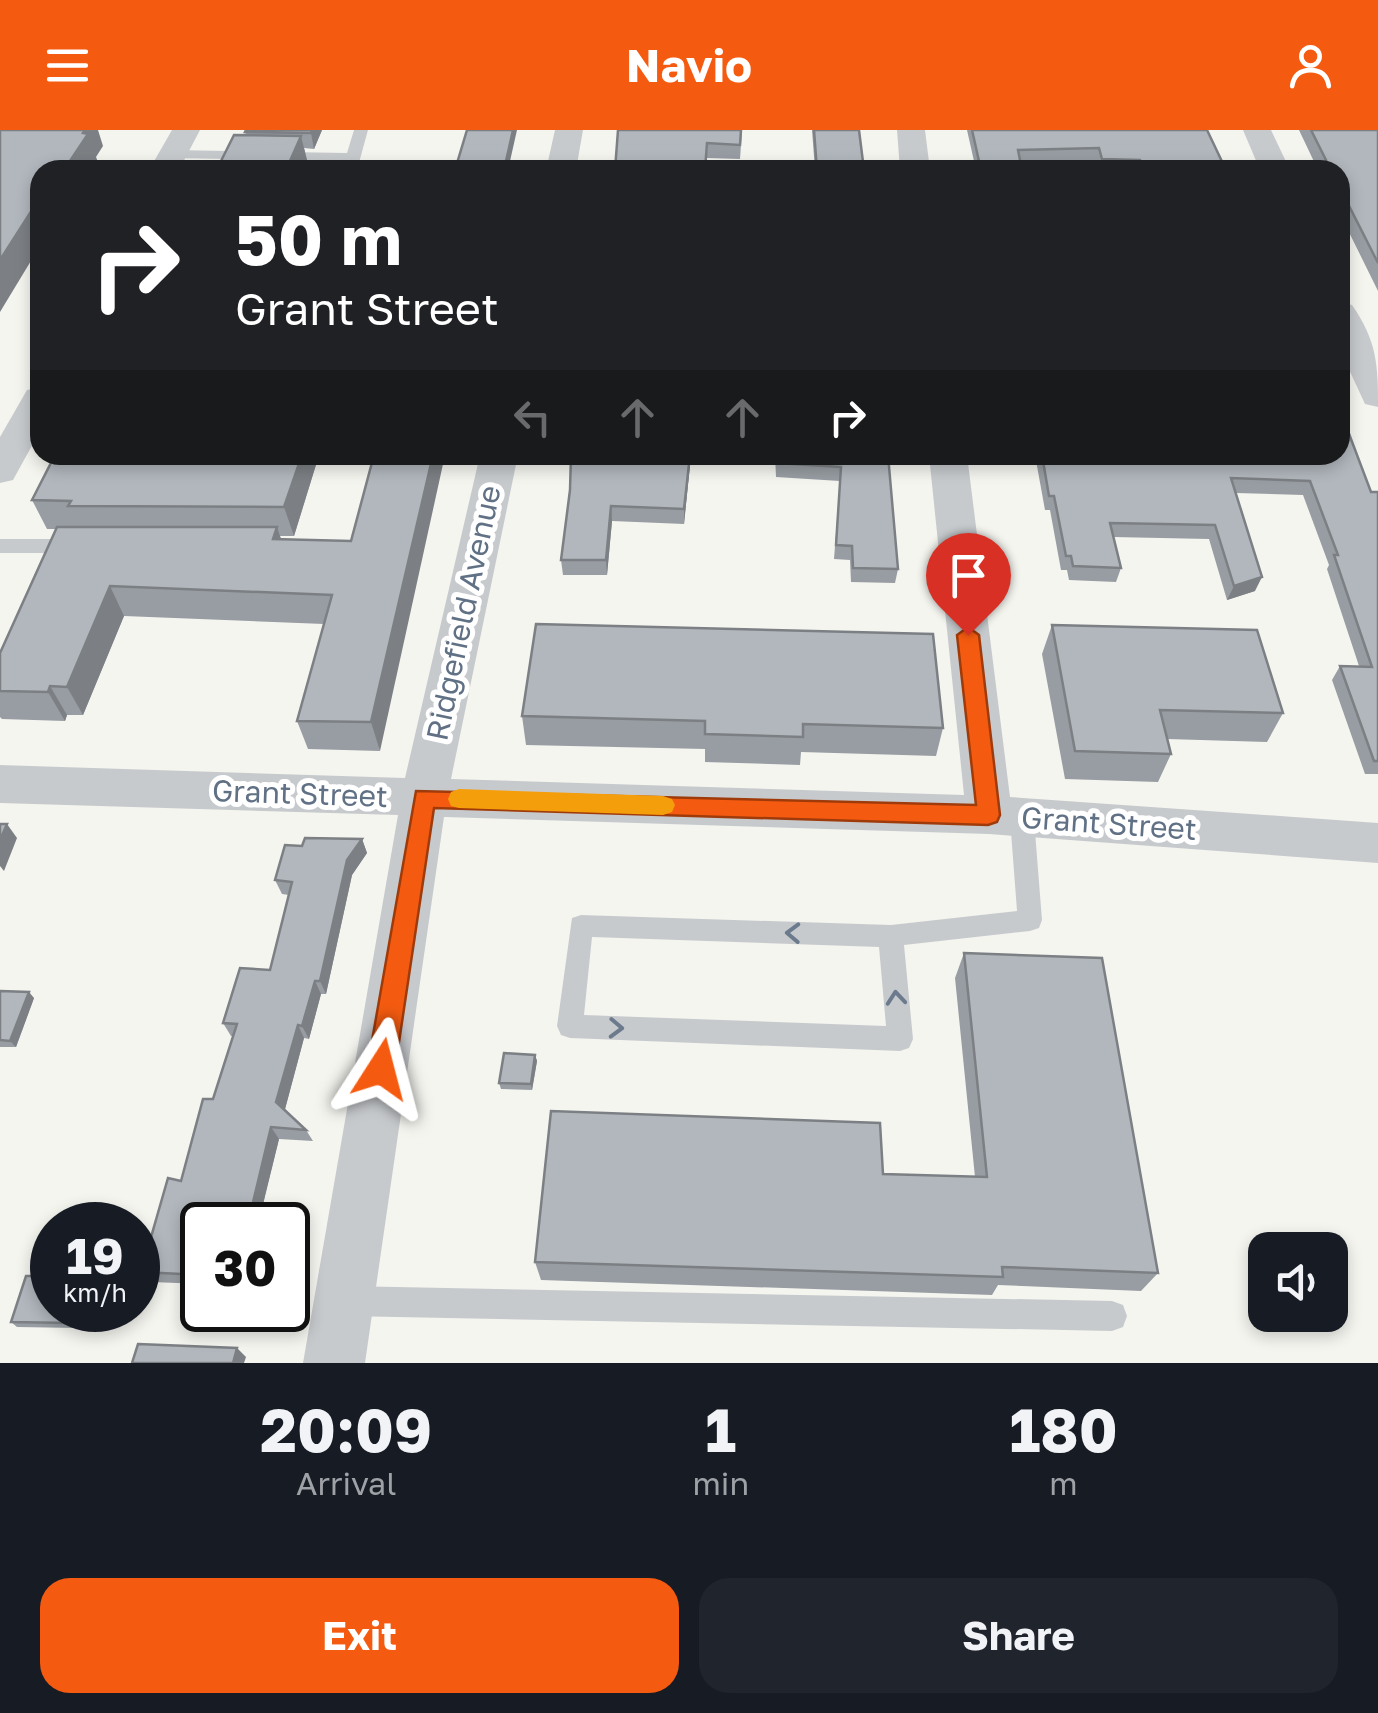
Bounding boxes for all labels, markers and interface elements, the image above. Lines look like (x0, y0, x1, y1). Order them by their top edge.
icon: menu (40, 38, 95, 93)
text: Navio (626, 38, 752, 92)
icon: person (1283, 38, 1338, 93)
text: 50 m (235, 196, 402, 280)
icon: right (70, 200, 200, 330)
text: Grant Street (235, 281, 499, 335)
icon: left (505, 390, 560, 445)
icon: ahead (610, 390, 665, 445)
icon: ahead (715, 390, 770, 445)
icon: right (820, 390, 875, 445)
street label: Ridgefield Avenue (418, 482, 508, 744)
pin (926, 533, 1011, 636)
icon: arrive (941, 548, 996, 603)
street label: Grant Street (211, 772, 389, 814)
street label: Grant Street (1020, 799, 1198, 847)
one-way arrow (785, 923, 801, 944)
one-way arrow (886, 990, 908, 1006)
position arrow (329, 1017, 433, 1121)
one-way arrow (609, 1017, 625, 1038)
speed limit sign: 30 (180, 1202, 310, 1332)
text: 19 (66, 1225, 124, 1285)
map controls (1248, 1232, 1348, 1332)
button: sound (1248, 1232, 1348, 1332)
text: km/h (63, 1277, 127, 1308)
text: 20:09 (260, 1393, 432, 1465)
text: 1 (705, 1393, 736, 1465)
text: 180 (1009, 1393, 1118, 1465)
text: Arrival (296, 1464, 396, 1502)
text: min (693, 1464, 749, 1502)
text: m (1049, 1464, 1078, 1502)
button: Exit (40, 1578, 679, 1693)
button: Share (699, 1578, 1338, 1693)

